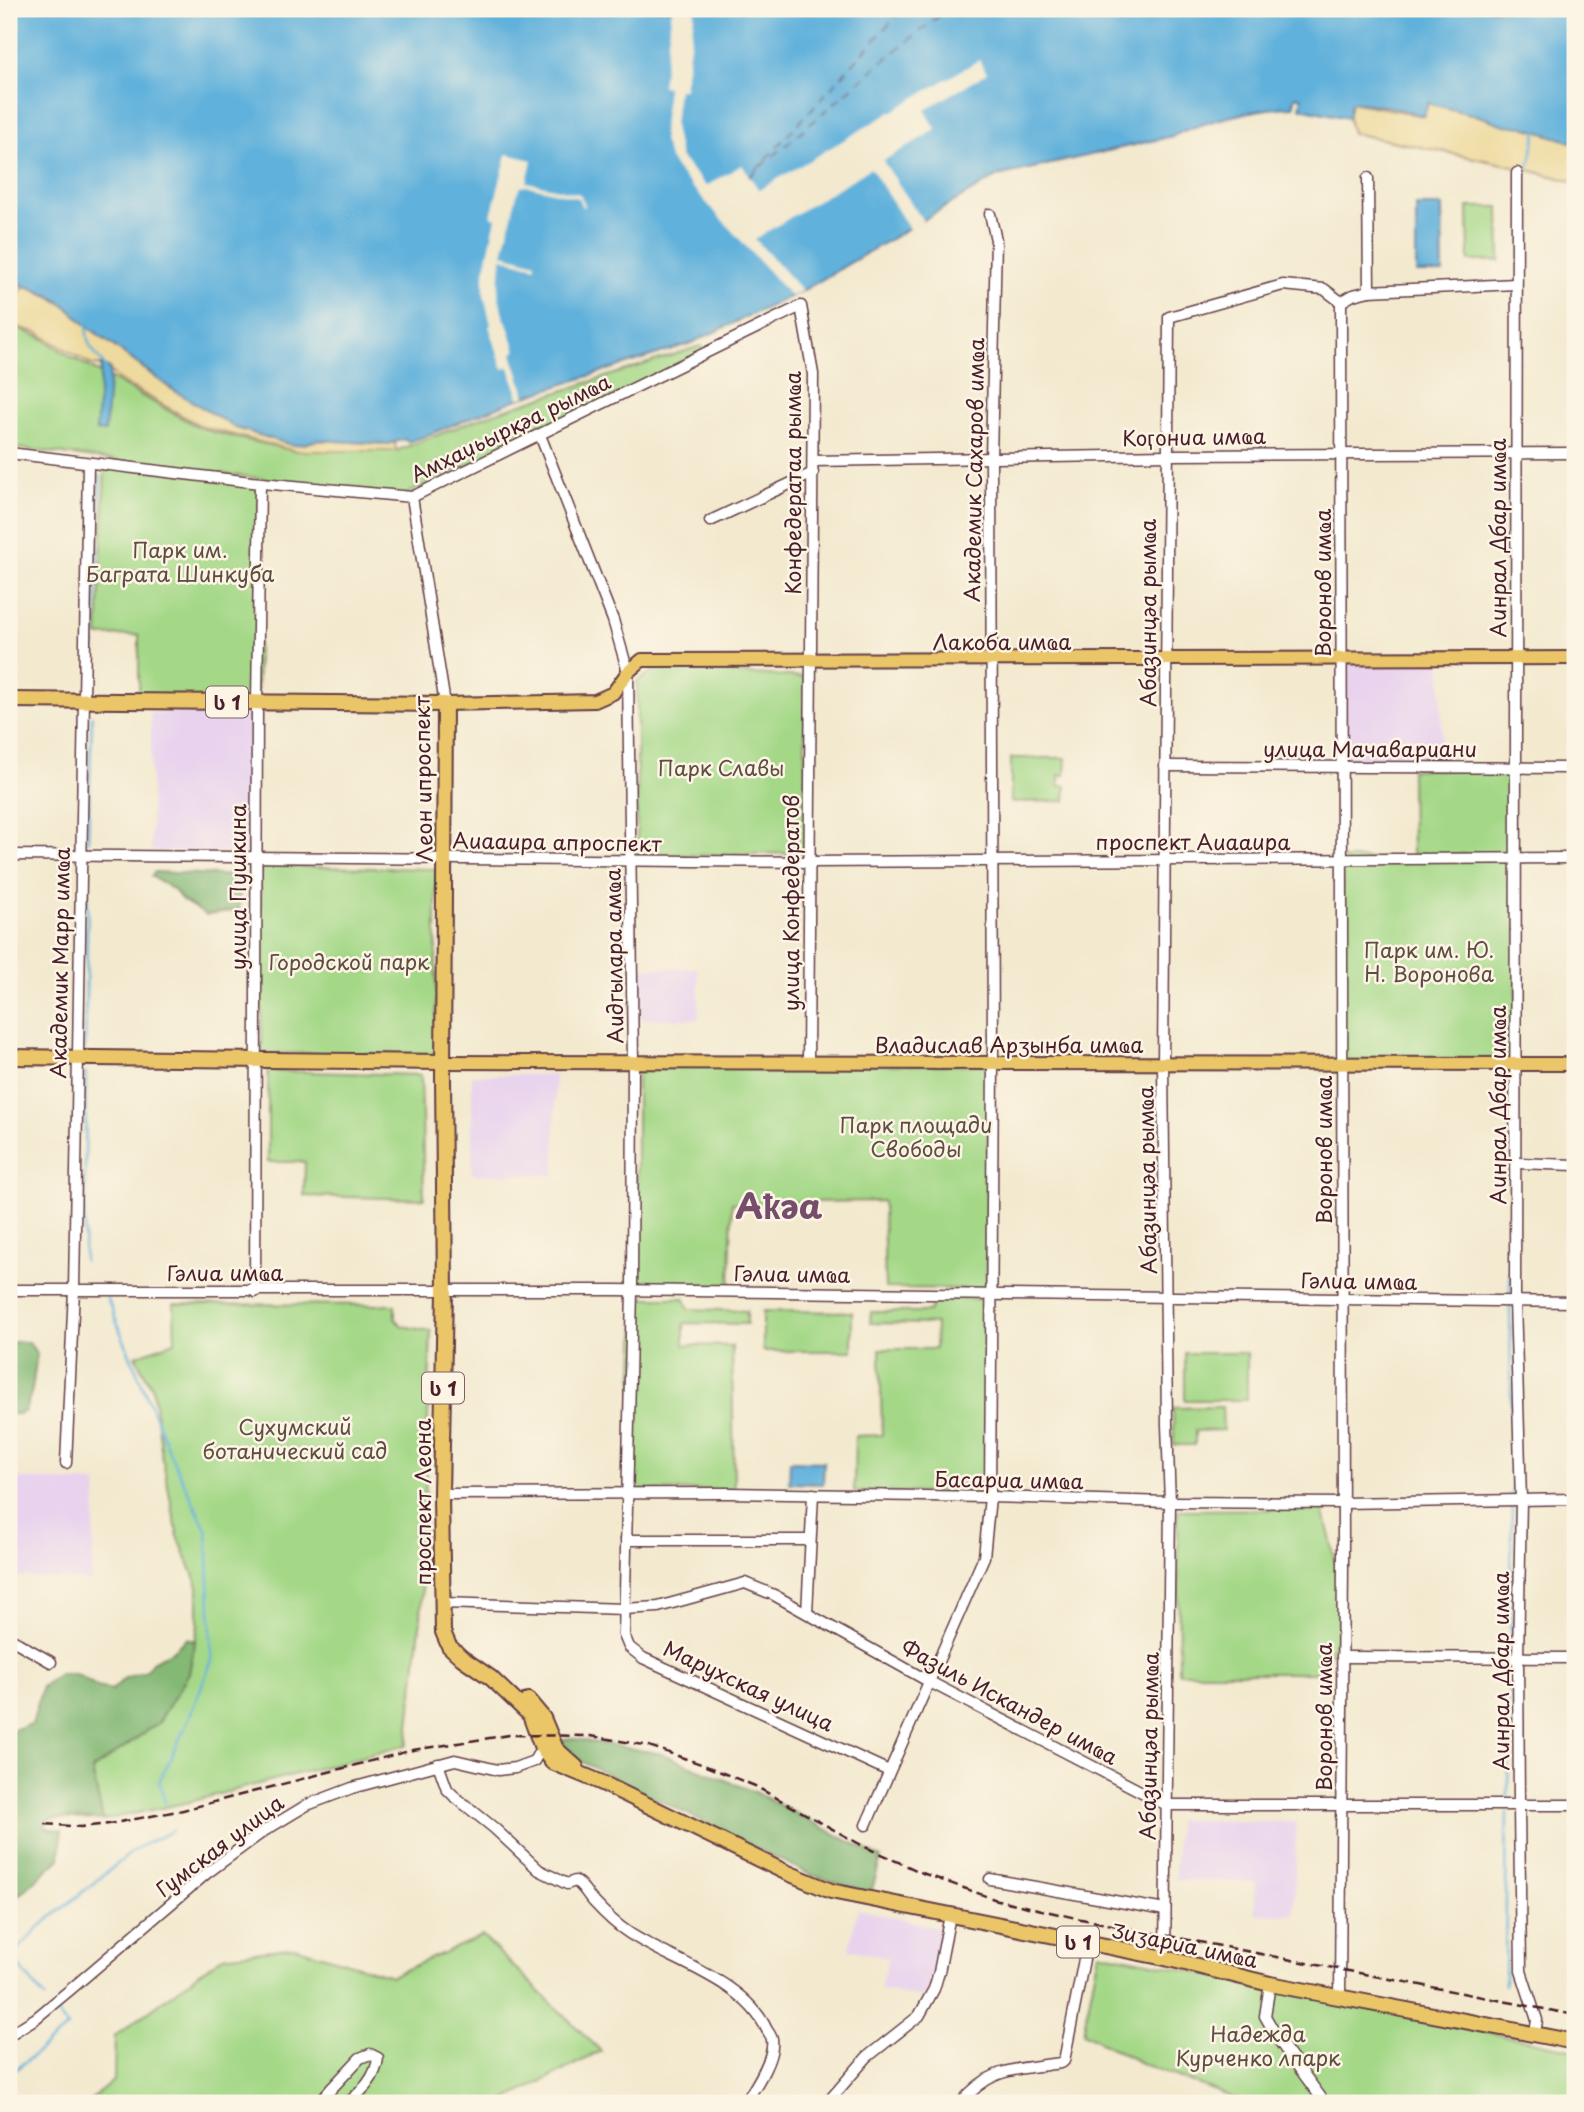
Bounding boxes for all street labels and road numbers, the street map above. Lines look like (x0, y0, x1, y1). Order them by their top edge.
street label: Академик Сахаров имҩа (955, 338, 991, 602)
street label: Амҳаџьырқәа рымҩа (404, 365, 616, 489)
street label: Конфедератаа рымҩа (776, 371, 808, 595)
street label: Коӷониа имҩа (1122, 419, 1266, 453)
street label: Аинрал Дбар имҩа (1481, 439, 1513, 637)
street label: Воронов имҩа (1306, 509, 1338, 657)
street label: Абазинцәа рымҩа (1131, 519, 1163, 707)
street label: Лакоба имҩа (933, 625, 1071, 657)
road number: ს 1 (206, 687, 248, 718)
street label: Леон ипроспект (405, 695, 439, 862)
street label: улица Мачавариани (1263, 732, 1477, 764)
street label: улица Конфедератов (774, 795, 806, 1011)
street label: улица Пушкина (221, 803, 253, 970)
street label: Аиааира апроспект (452, 823, 663, 859)
street label: проспект Аиааира (1096, 825, 1291, 857)
street label: Академик Марр имҩа (41, 847, 77, 1079)
street label: Аидгылара амҩа (595, 868, 631, 1044)
street label: Аинрал Дбар имҩа (1481, 1006, 1513, 1204)
street label: Владислав Арӡынба имҩа (875, 1028, 1143, 1060)
street label: Воронов имҩа (1307, 1076, 1339, 1224)
street label: Абазинцәа рымҩа (1128, 1086, 1164, 1274)
street label: Гәлиа имҩа (167, 1256, 283, 1288)
street label: Гәлиа имҩа (733, 1256, 851, 1290)
street label: Гәлиа имҩа (1300, 1263, 1418, 1297)
road number: ს 1 (422, 1372, 464, 1404)
street label: проспект Леона (406, 1419, 438, 1586)
street label: Басариа имҩа (934, 1462, 1084, 1496)
street label: Аинрал Дбар имҩа (1484, 1572, 1516, 1770)
street label: Фазиль Искандер имҩа (896, 1630, 1124, 1772)
street label: Марухская улица (659, 1631, 840, 1739)
street label: Воронов имҩа (1307, 1643, 1339, 1791)
street label: Абазинцәа рымҩа (1130, 1652, 1166, 1840)
street label: Гумская улица (148, 1786, 290, 1904)
street label: Ӡиӡариа имҩа (1109, 1913, 1261, 1975)
road number: ს 1 (1057, 1926, 1099, 1958)

